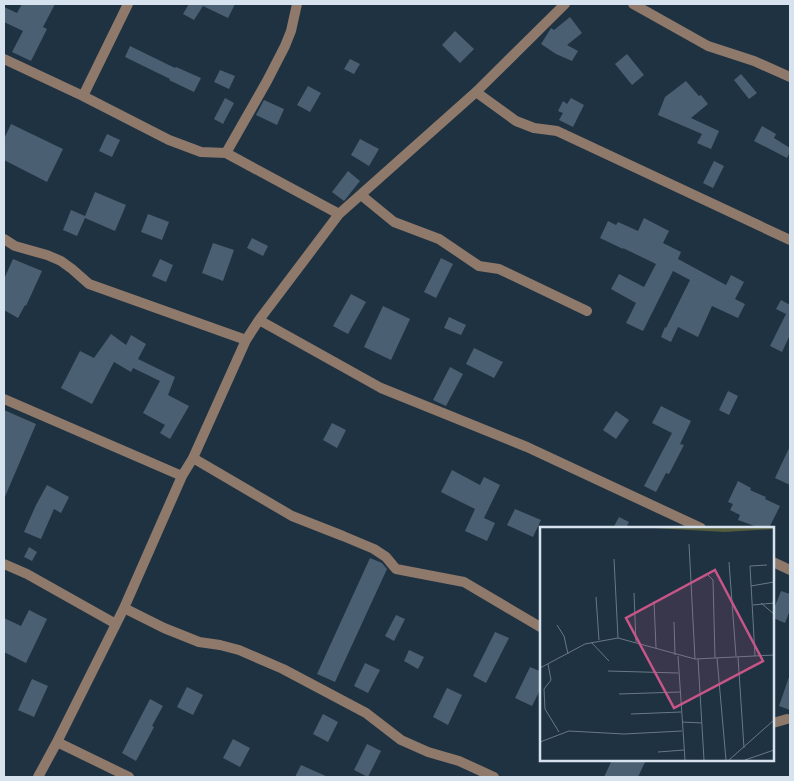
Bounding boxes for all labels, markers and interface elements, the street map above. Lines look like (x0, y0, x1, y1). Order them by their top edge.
inset map (540, 527, 774, 761)

